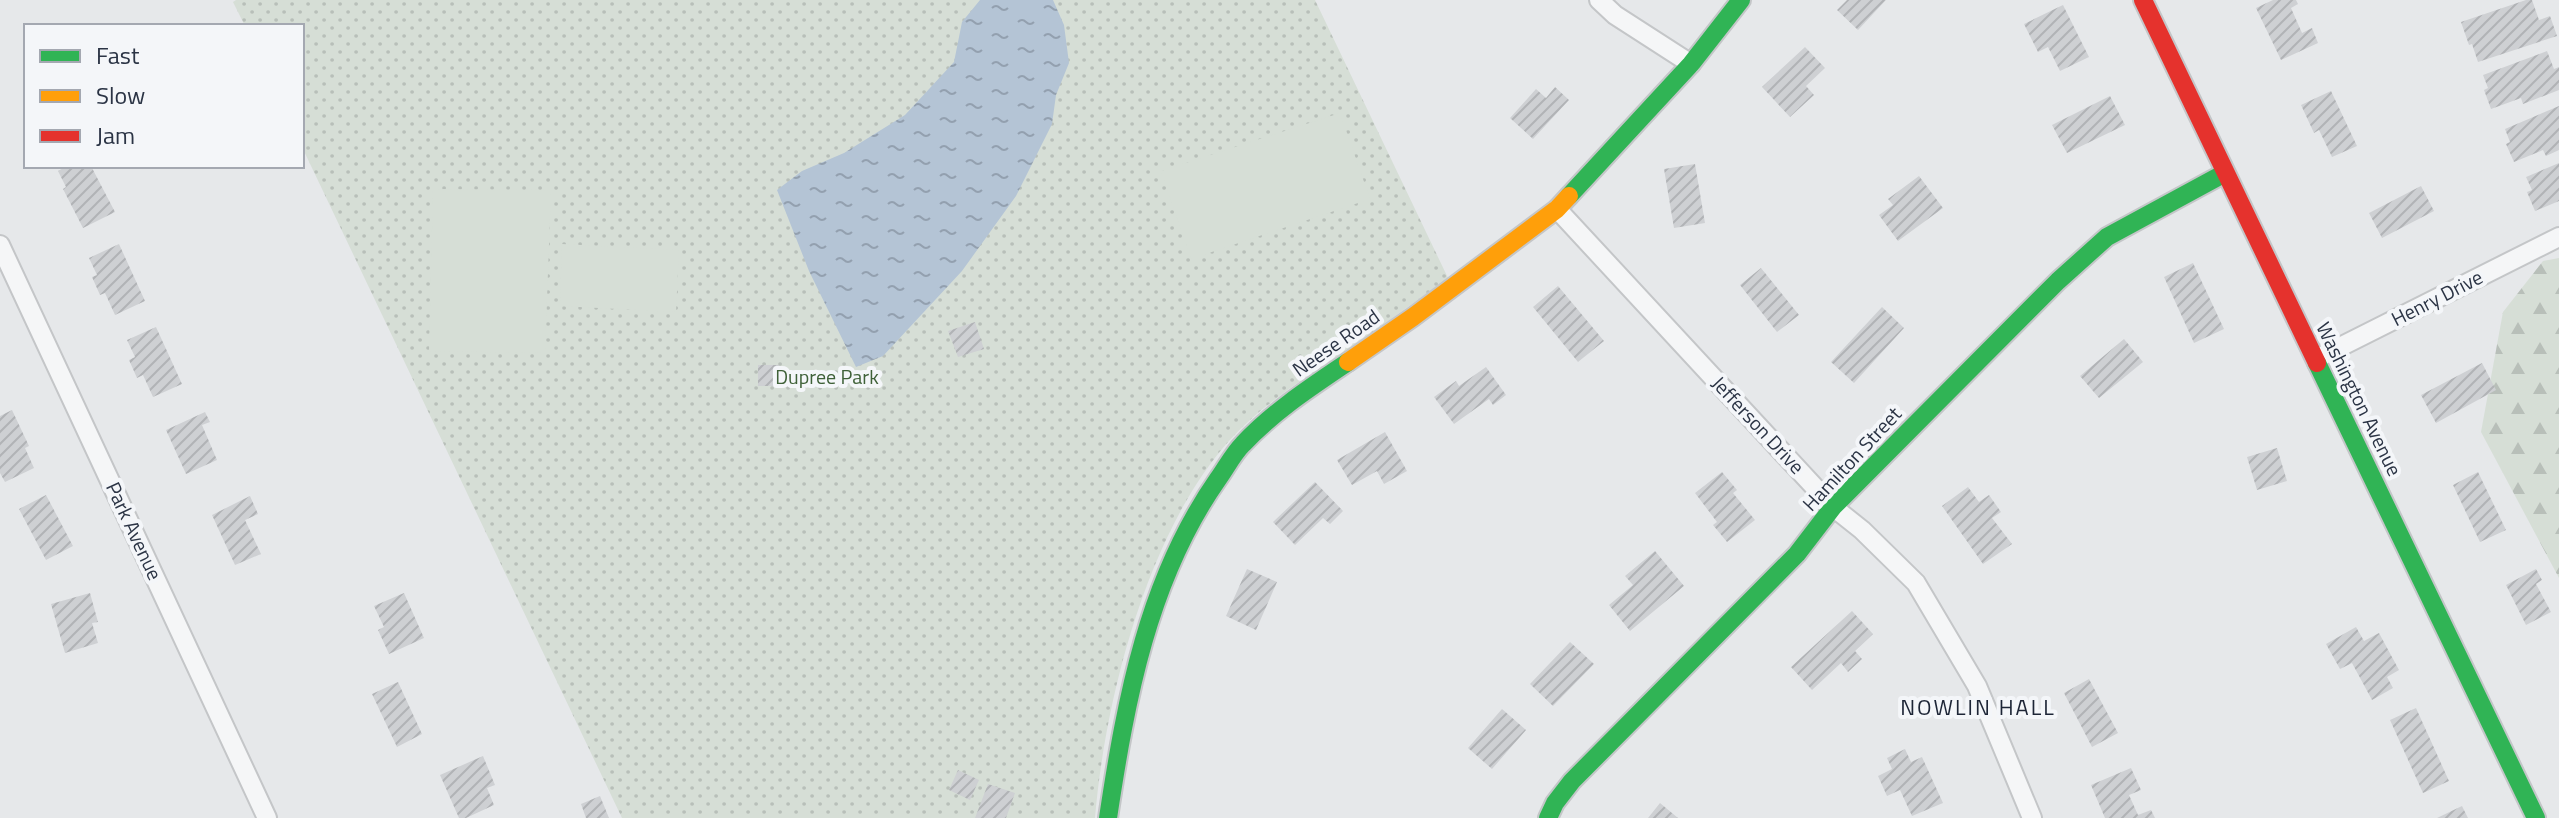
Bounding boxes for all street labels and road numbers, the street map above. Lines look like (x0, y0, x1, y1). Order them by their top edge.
street label: Henry Drive (2386, 261, 2488, 334)
street label: Neese Road (1286, 301, 1386, 384)
street label: Washington Avenue (2309, 316, 2410, 481)
street label: Jefferson Drive (1705, 369, 1812, 481)
street label: Hamilton Street (1795, 399, 1909, 518)
street label: Park Avenue (98, 477, 171, 585)

